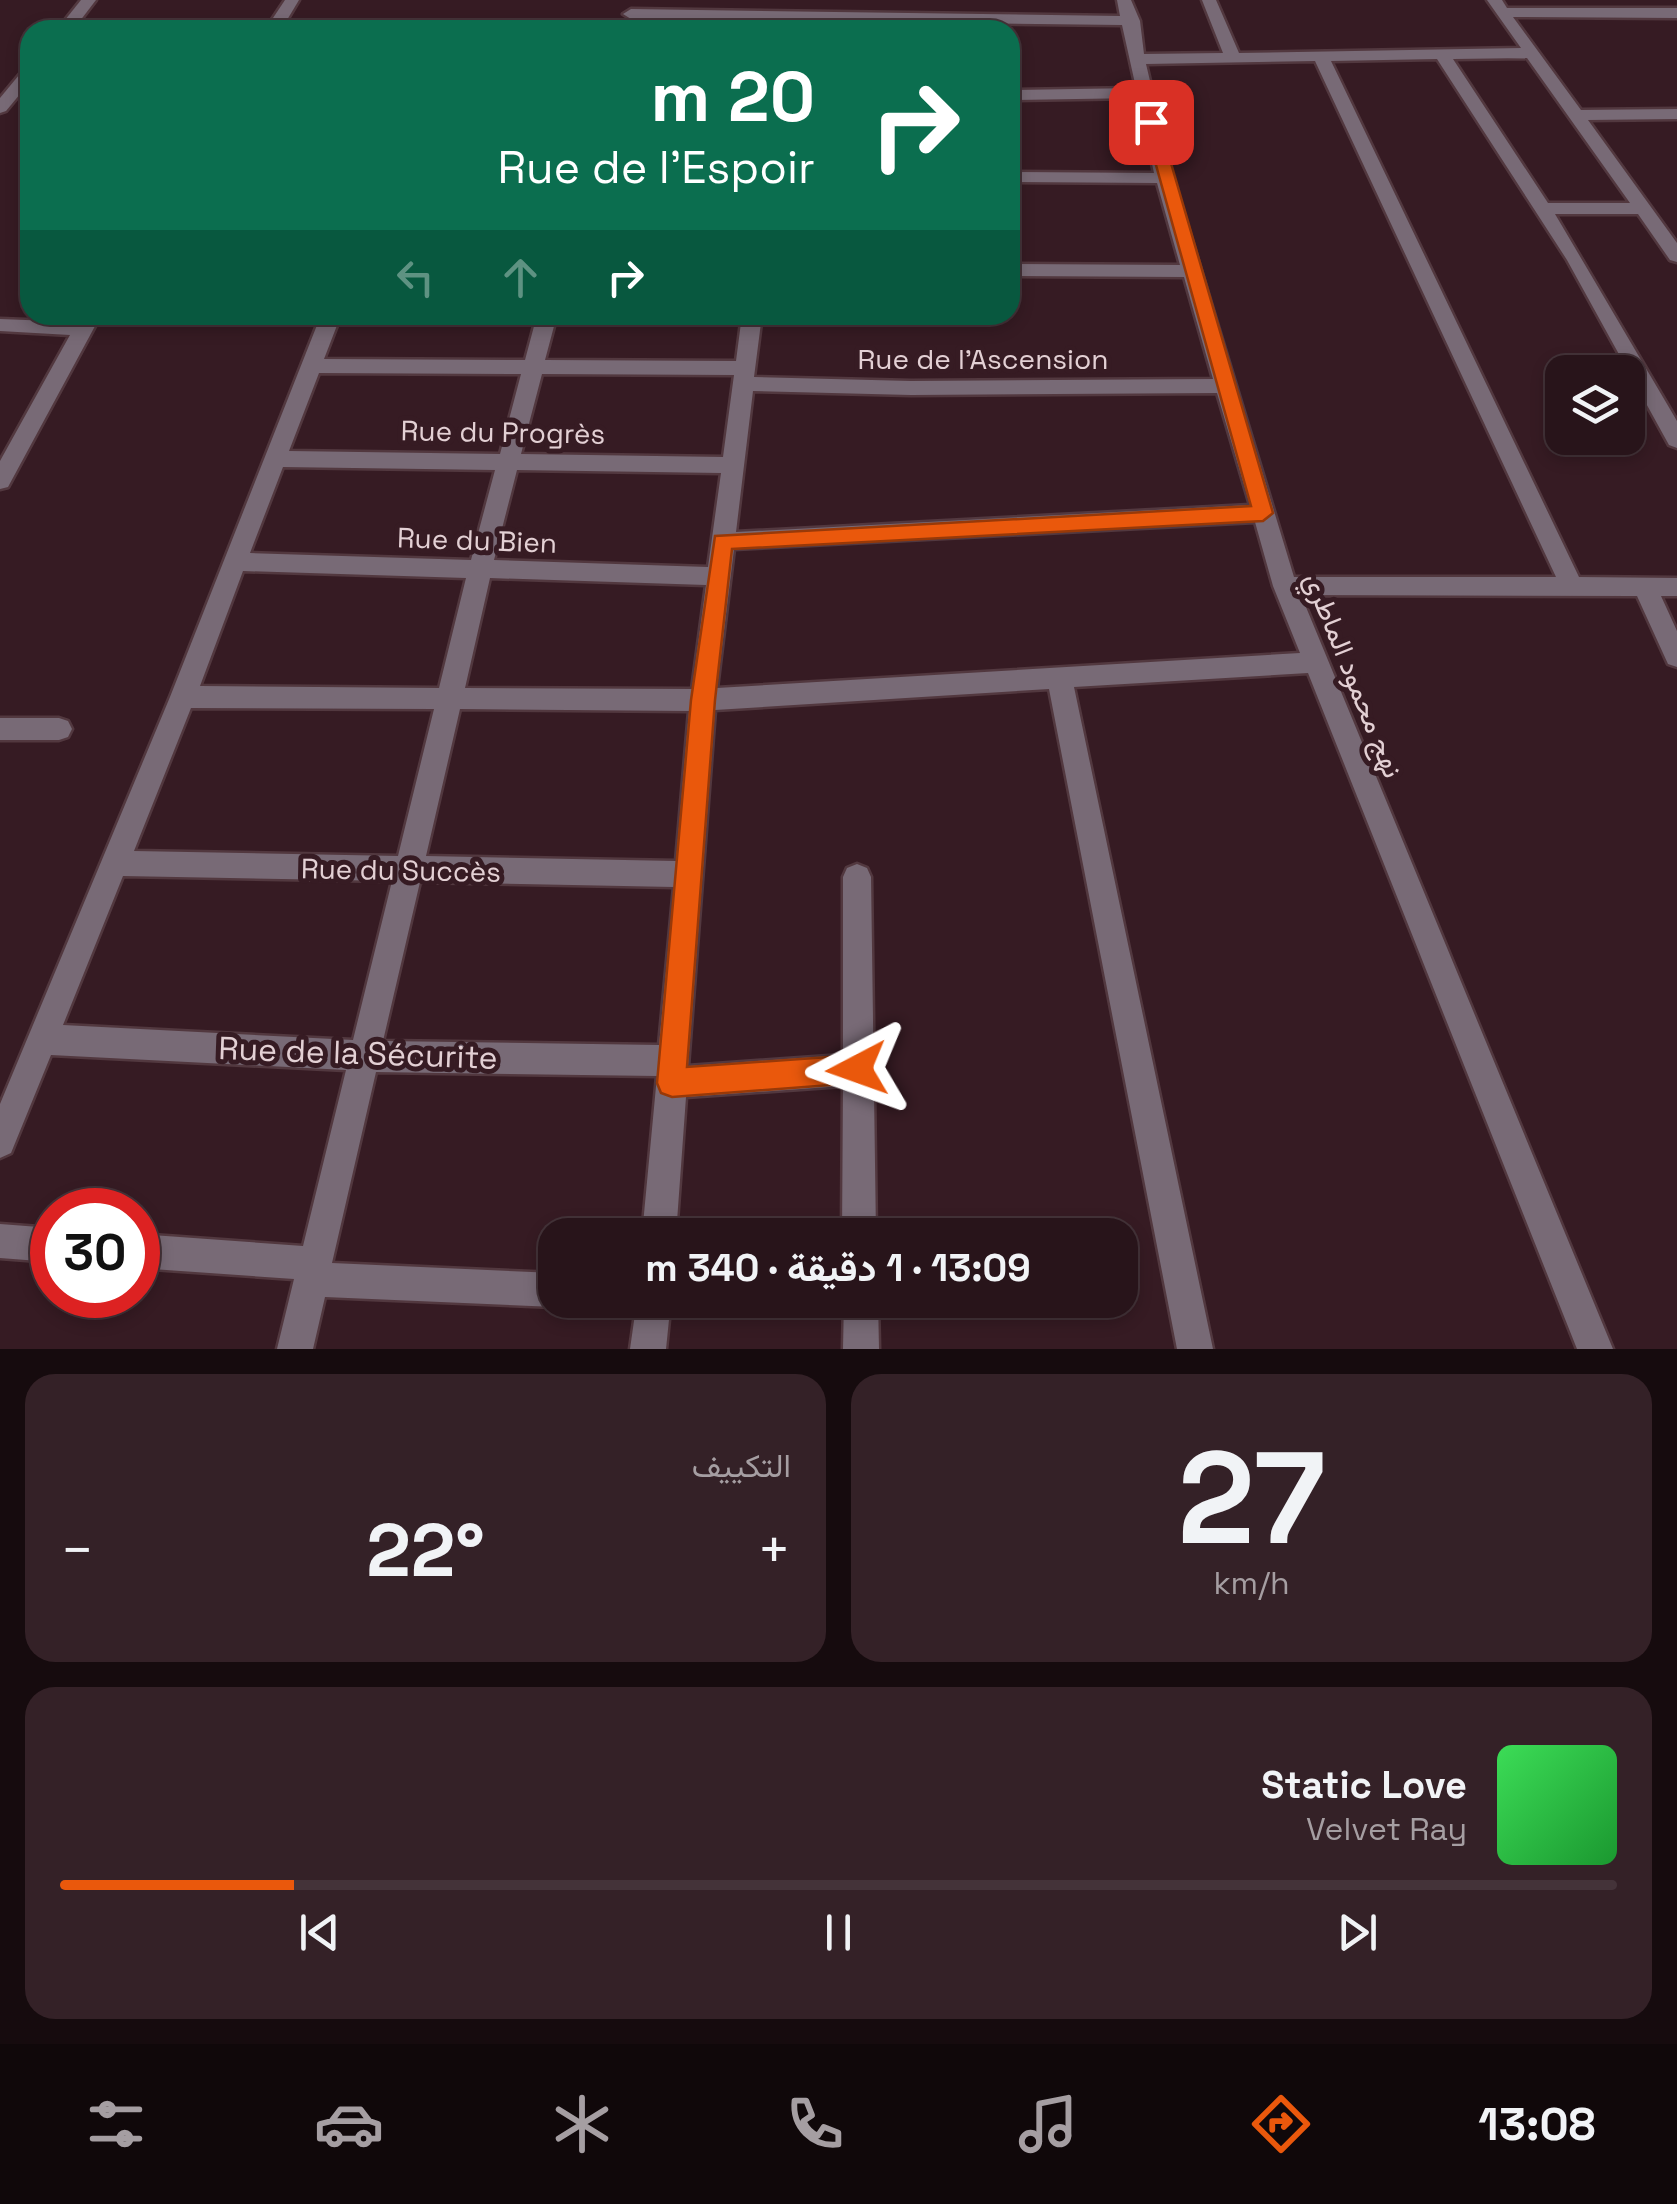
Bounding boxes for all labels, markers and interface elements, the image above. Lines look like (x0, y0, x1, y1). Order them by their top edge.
text: 20 m (650, 52, 815, 141)
icon: right (850, 60, 980, 190)
pin (1109, 80, 1194, 165)
icon: arrive (1124, 95, 1179, 150)
text: Rue de l'Espoir (498, 139, 815, 196)
icon: left (388, 250, 443, 305)
icon: ahead (493, 250, 548, 305)
icon: right (598, 250, 653, 305)
street label: Rue de l'Ascension (858, 341, 1108, 377)
map controls (1545, 355, 1645, 455)
button: layers (1545, 355, 1645, 455)
street label: Rue du Progrès (400, 412, 606, 452)
street label: Rue du Bien (396, 519, 558, 561)
street label: نهج محمود الماطري (1292, 567, 1412, 785)
street label: Rue du Succès (301, 850, 501, 890)
position arrow (805, 1017, 909, 1121)
street label: Rue de la Sécurite (218, 1028, 498, 1078)
speed limit sign: 30 (30, 1188, 160, 1318)
text: 13:09 · 1 دقيقة · 340 m (645, 1244, 1031, 1292)
text: 27 (1178, 1415, 1325, 1581)
text: التكييف (692, 1446, 791, 1486)
text: 22° (366, 1502, 485, 1598)
text: − (60, 1515, 94, 1585)
text: + (757, 1515, 791, 1585)
text: km/h (1213, 1563, 1290, 1603)
text: Static Love (1261, 1761, 1467, 1809)
text: Velvet Ray (1306, 1809, 1467, 1849)
icon: previous (292, 1905, 347, 1960)
icon: pause (811, 1905, 866, 1960)
icon: next (1330, 1905, 1385, 1960)
icon: filters (81, 2089, 151, 2159)
icon: car (314, 2089, 384, 2159)
icon: climate (547, 2089, 617, 2159)
icon: phone (780, 2089, 850, 2159)
icon: music (1013, 2089, 1083, 2159)
icon: directions (1246, 2089, 1316, 2159)
text: 13:08 (1478, 2096, 1596, 2153)

